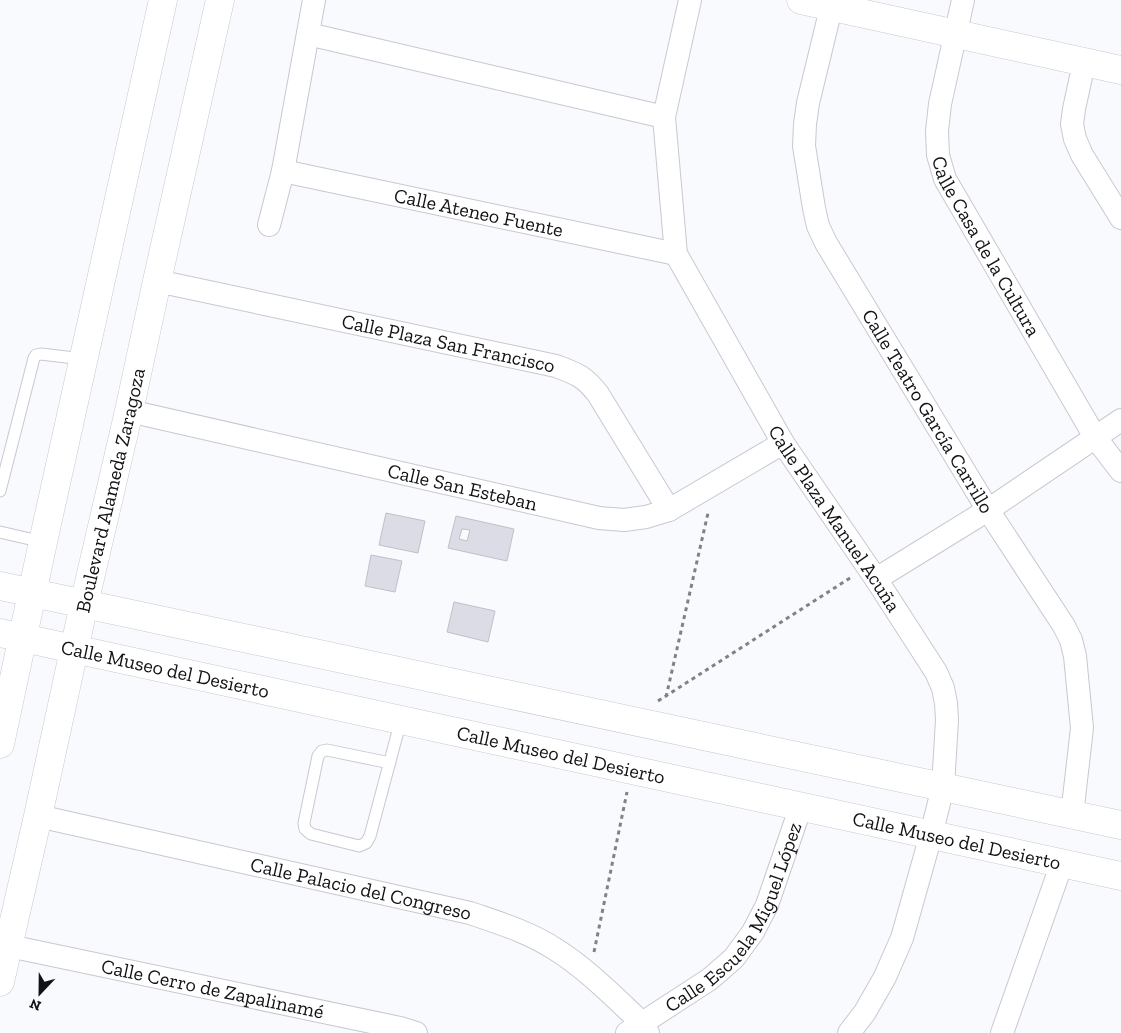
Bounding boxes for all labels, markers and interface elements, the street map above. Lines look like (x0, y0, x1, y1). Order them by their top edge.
street label: Calle Casa de la Cultura (927, 153, 1046, 341)
street label: Calle Ateneo Fuente (392, 183, 565, 242)
street label: Calle Teatro García Carrillo (857, 305, 999, 518)
street label: Calle Plaza San Francisco (340, 309, 557, 377)
street label: Boulevard Alameda Zaragoza (70, 365, 150, 615)
street label: Calle Plaza Manuel Acuña (763, 421, 906, 617)
street label: Calle San Esteban (385, 458, 540, 516)
street label: Calle Museo del Desierto (59, 635, 271, 703)
street label: Calle Museo del Desierto (455, 720, 667, 789)
street label: Calle Museo del Desierto (850, 806, 1063, 875)
street label: Calle Escuela Miguel López (660, 819, 807, 1017)
street label: Calle Palacio del Congreso (248, 852, 474, 925)
street label: Calle Cerro de Zapalinamé (99, 954, 326, 1024)
north arrow (15, 968, 65, 1018)
text: N (27, 995, 43, 1014)

